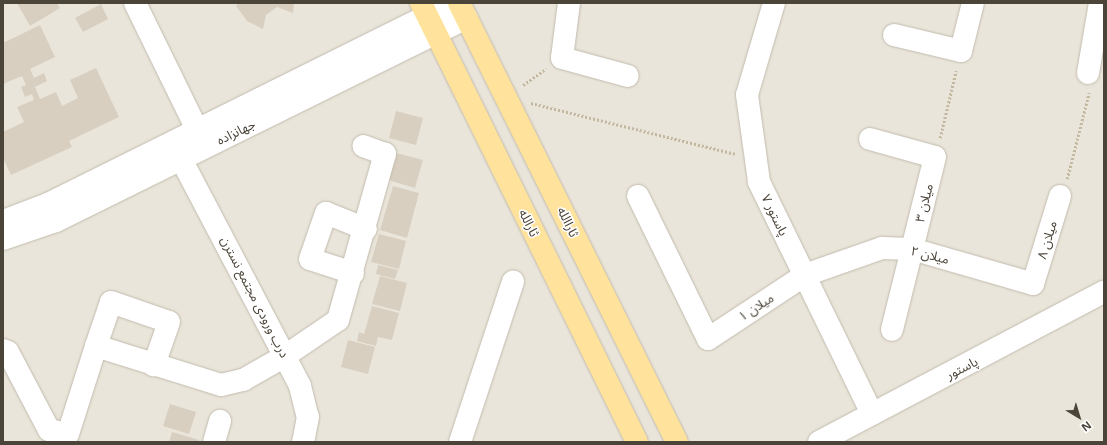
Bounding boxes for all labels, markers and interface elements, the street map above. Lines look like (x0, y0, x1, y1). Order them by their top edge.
street label: جهانزاده (214, 116, 258, 148)
street label: میلان ۳ (912, 182, 936, 224)
street label: پاستور ۷ (758, 192, 792, 238)
street label: ثاراالله (554, 204, 582, 240)
street label: ثارالله (516, 207, 542, 239)
street label: میلان ۸ (1034, 219, 1060, 261)
street label: درب ورودی مجتمع نسترن (218, 234, 292, 360)
street label: میلان ۲ (909, 243, 951, 267)
street label: میلان ۱ (735, 290, 777, 324)
street label: پاستور (943, 353, 981, 383)
north arrow (1059, 397, 1099, 437)
text: N (1079, 418, 1095, 436)

